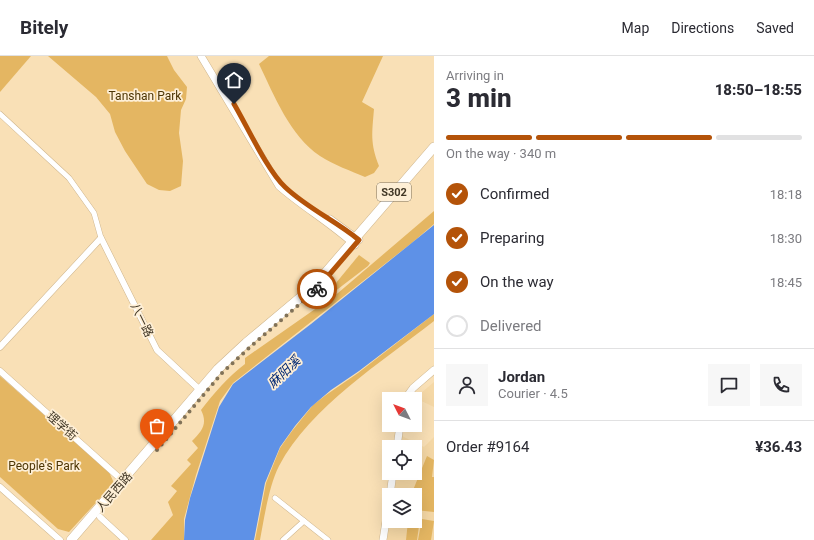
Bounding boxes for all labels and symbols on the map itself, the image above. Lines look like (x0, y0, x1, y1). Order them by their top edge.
pin (217, 63, 251, 104)
park label: Tanshan Park (109, 89, 182, 103)
road number: S302 (377, 183, 411, 201)
courier (297, 269, 337, 309)
street label: 八一路 (128, 301, 156, 339)
water label: 麻阳溪 (265, 352, 305, 391)
north arrow (382, 392, 422, 432)
street label: 理学街 (44, 409, 80, 443)
pin (140, 409, 174, 450)
park label: People's Park (8, 459, 81, 473)
street label: 人民西路 (93, 469, 135, 515)

